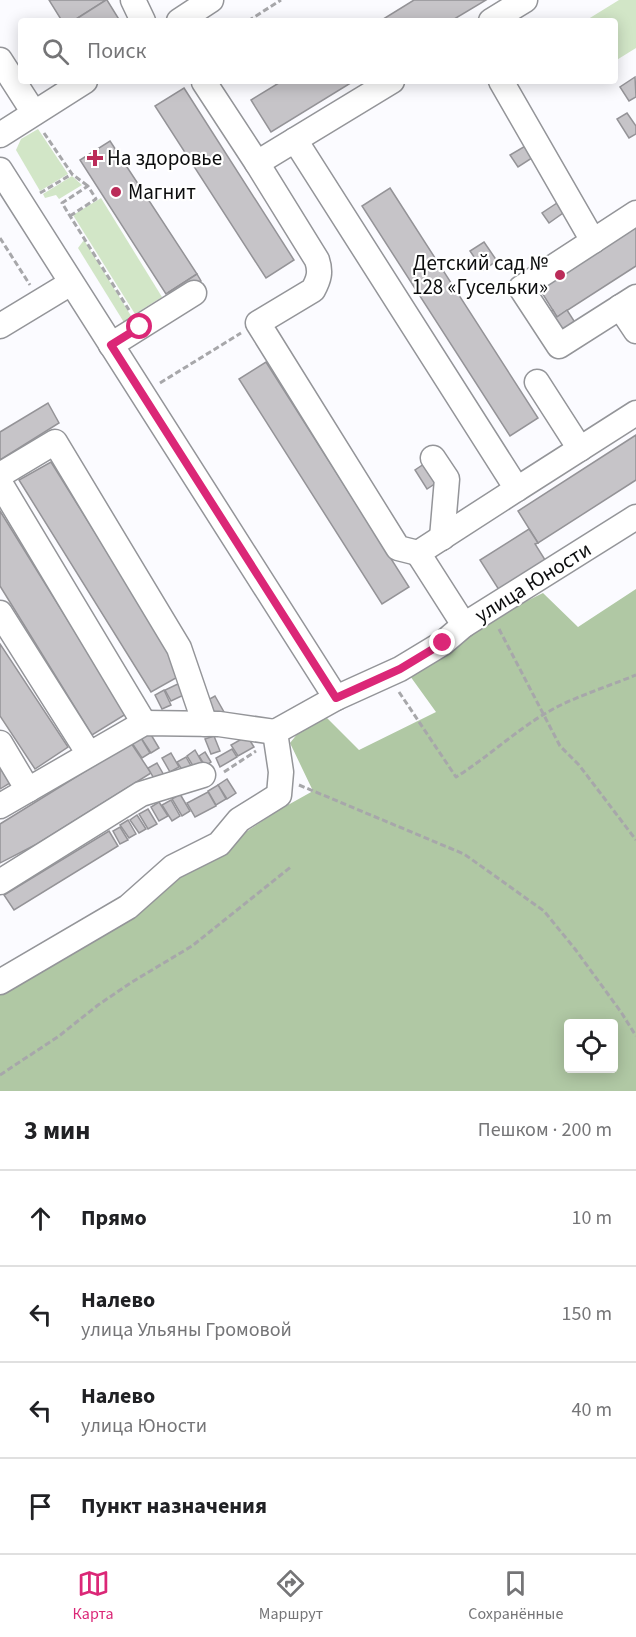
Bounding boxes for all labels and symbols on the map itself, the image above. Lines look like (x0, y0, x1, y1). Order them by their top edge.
place label: На здоровье (107, 143, 222, 173)
marker: На здоровье (88, 151, 102, 165)
place label: Магнит (128, 177, 196, 207)
marker: Магнит (109, 185, 123, 199)
place label: Детский сад № 128 «Гусельки» (412, 248, 548, 302)
marker: Детский сад № 128 «Гусельки» (553, 268, 567, 282)
route start (126, 313, 152, 339)
street label: улица Юности (469, 534, 597, 630)
route end (429, 629, 455, 655)

